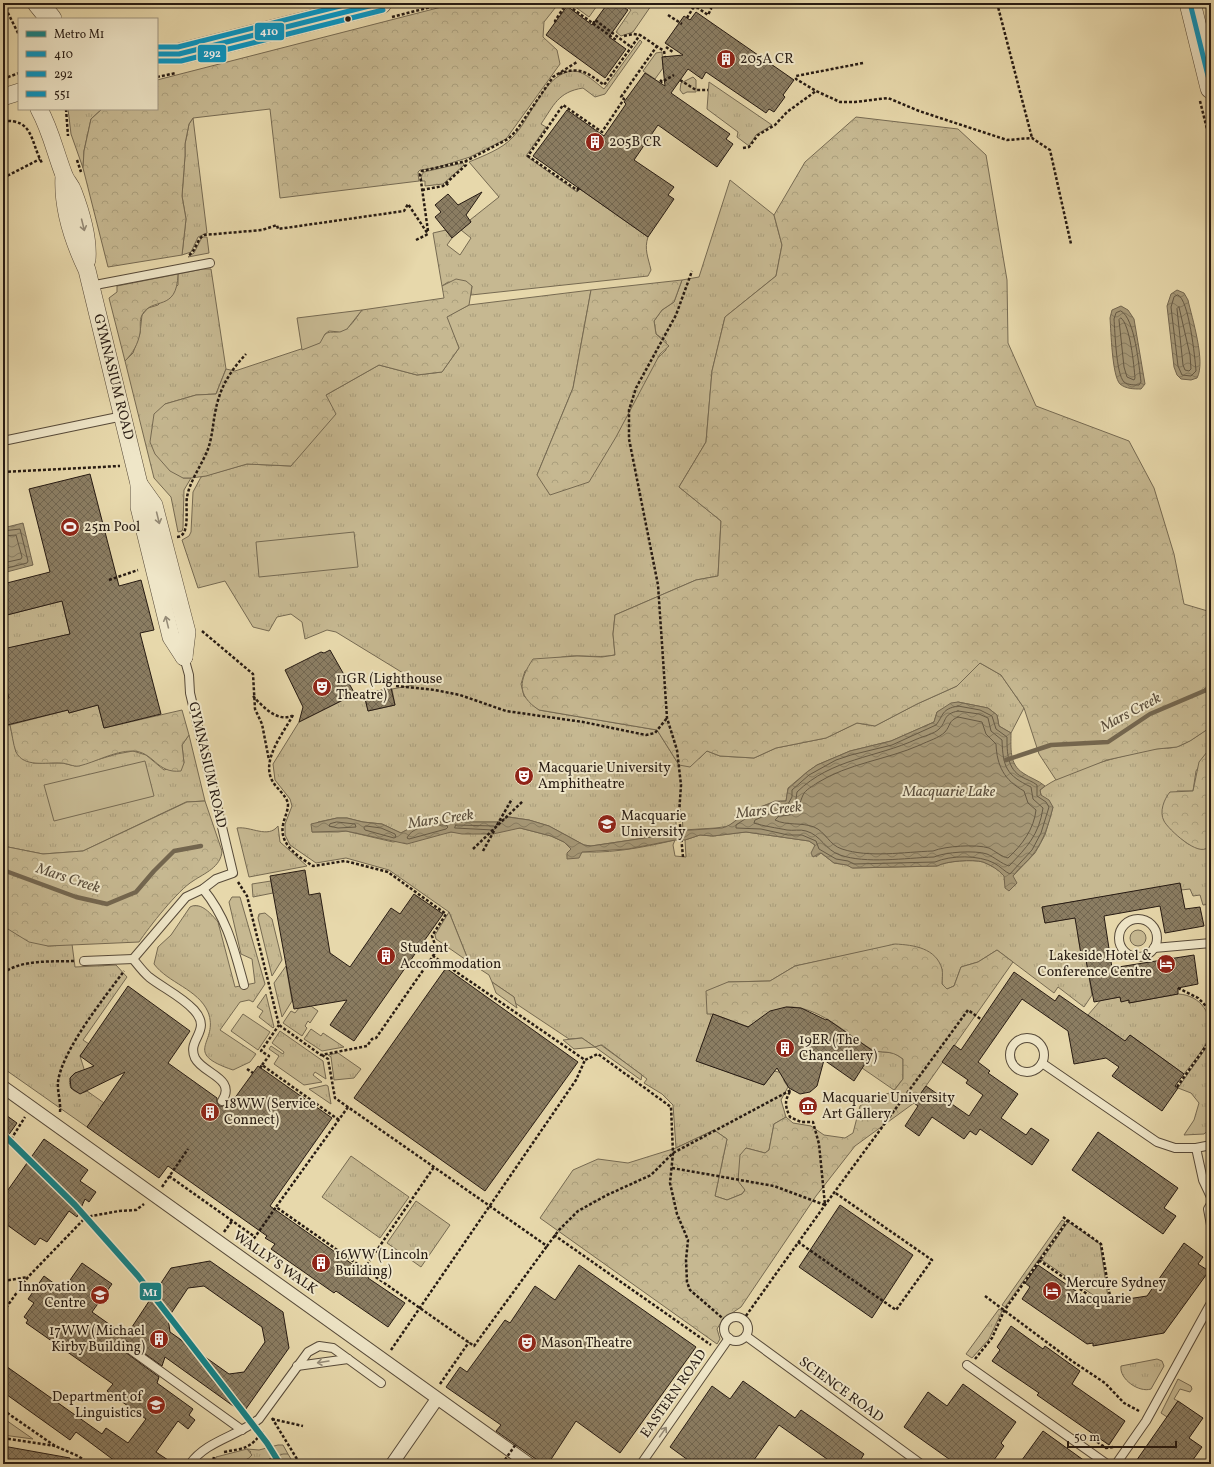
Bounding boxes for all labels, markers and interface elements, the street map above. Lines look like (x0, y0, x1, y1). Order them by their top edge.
unlabelled marker (343, 14, 353, 24)
legend (18, 18, 158, 110)
line badge: 410 (254, 22, 285, 41)
text: 410 (260, 25, 278, 40)
text: Metro M1 (54, 27, 104, 43)
line badge: 292 (197, 44, 227, 63)
text: 410 (54, 47, 73, 63)
text: 292 (203, 47, 221, 62)
building icon: 205A CR (715, 48, 737, 70)
place label: 205A CR (740, 50, 794, 69)
text: 292 (54, 67, 73, 83)
text: 551 (54, 87, 70, 103)
building icon: 205B CR (584, 131, 606, 153)
place label: 205B CR (609, 133, 662, 152)
one-way arrow (80, 218, 87, 231)
street label: GYMNASIUM ROAD (88, 312, 138, 442)
one-way arrow (154, 511, 162, 524)
sports icon: 25m Pool (59, 516, 81, 538)
place label: 25m Pool (84, 518, 140, 537)
one-way arrow (163, 616, 170, 629)
place label: 11GR (Lighthouse Theatre) (336, 670, 443, 705)
theatre icon: 11GR (Lighthouse Theatre) (311, 676, 333, 698)
water label: Mars Creek (1096, 688, 1165, 738)
street label: GYMNASIUM ROAD (183, 700, 231, 830)
place label: Macquarie University Amphitheatre (538, 759, 671, 794)
theatre icon: Macquarie University Amphitheatre (513, 765, 535, 787)
water label: Macquarie Lake (902, 782, 996, 803)
water label: Mars Creek (734, 797, 803, 825)
water label: Mars Creek (406, 805, 475, 835)
place label: Macquarie University (621, 807, 687, 842)
school or university icon: Macquarie University (596, 813, 618, 835)
water label: Mars Creek (32, 858, 103, 899)
place label: Student Accommodation (400, 939, 501, 974)
building icon: Student Accommodation (375, 945, 397, 967)
place label: Lakeside Hotel & Conference Centre (1038, 947, 1152, 982)
hotel icon: Lakeside Hotel & Conference Centre (1155, 953, 1177, 975)
place label: 19ER (The Chancellery) (799, 1031, 877, 1066)
building icon: 19ER (The Chancellery) (774, 1037, 796, 1059)
place label: Macquarie University Art Gallery (822, 1089, 955, 1124)
place label: 18WW (Service Connect) (224, 1095, 316, 1130)
museum icon: Macquarie University Art Gallery (797, 1095, 819, 1117)
building icon: 18WW (Service Connect) (199, 1101, 221, 1123)
street label: WALLY'S WALK (229, 1227, 321, 1300)
place label: 16WW (Lincoln Building) (335, 1246, 429, 1281)
building icon: 16WW (Lincoln Building) (310, 1252, 332, 1274)
place label: Mercure Sydney Macquarie (1066, 1274, 1167, 1309)
place label: Innovation Centre (18, 1278, 86, 1313)
hotel icon: Mercure Sydney Macquarie (1041, 1280, 1063, 1302)
line badge: M1 (139, 1282, 162, 1301)
school or university icon: Innovation Centre (89, 1284, 111, 1306)
text: M1 (142, 1286, 158, 1301)
place label: 17WW (Michael Kirby Building) (49, 1322, 145, 1357)
building icon: 17WW (Michael Kirby Building) (148, 1328, 170, 1350)
theatre icon: Mason Theatre (516, 1332, 538, 1354)
place label: Mason Theatre (541, 1334, 633, 1353)
street label: EASTERN ROAD (636, 1346, 712, 1442)
street label: SCIENCE ROAD (795, 1353, 887, 1427)
one-way arrow (317, 1358, 330, 1366)
place label: Department of Linguistics (52, 1388, 143, 1423)
school or university icon: Department of Linguistics (145, 1394, 167, 1416)
scale bar (1068, 1423, 1176, 1449)
one-way arrow (659, 1427, 667, 1438)
text: 50 m (1074, 1430, 1100, 1446)

